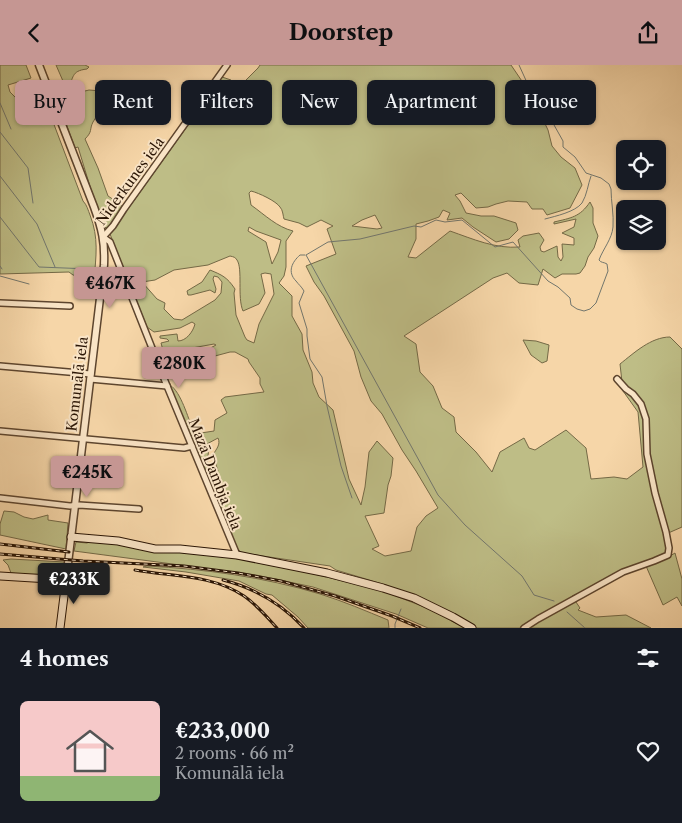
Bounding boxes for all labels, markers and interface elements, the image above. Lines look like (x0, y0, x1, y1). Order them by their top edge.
icon: back (20, 19, 48, 47)
text: Doorstep (289, 19, 393, 46)
icon: share (634, 19, 662, 47)
chip: Buy (15, 80, 85, 125)
chip: Rent (95, 80, 171, 125)
chip: Filters (181, 80, 272, 125)
chip: New (282, 80, 357, 125)
chip: Apartment (367, 80, 495, 125)
chip: House (505, 80, 596, 125)
street label: Niderkunes iela (92, 133, 168, 229)
map controls (616, 140, 666, 250)
button: locate (616, 140, 666, 190)
button: layers (616, 200, 666, 250)
pin: €467K (75, 267, 145, 309)
text: €467K (85, 273, 135, 293)
street label: Komunālā iela (62, 335, 92, 433)
pin: €280K (144, 347, 214, 389)
text: €280K (153, 353, 205, 373)
street label: Mazā Dambja iela (184, 416, 246, 533)
pin: €245K (52, 455, 122, 498)
text: €245K (62, 462, 112, 482)
pin: €233K (39, 563, 109, 605)
text: €233K (49, 569, 99, 589)
icon: filters (634, 644, 662, 672)
text: 4 homes (20, 646, 109, 671)
text: €233,000 (175, 718, 270, 743)
icon: home (60, 721, 120, 781)
icon: heart (634, 737, 662, 765)
text: 2 rooms · 66 m² (175, 743, 294, 763)
text: Komunālā iela (175, 763, 284, 783)

